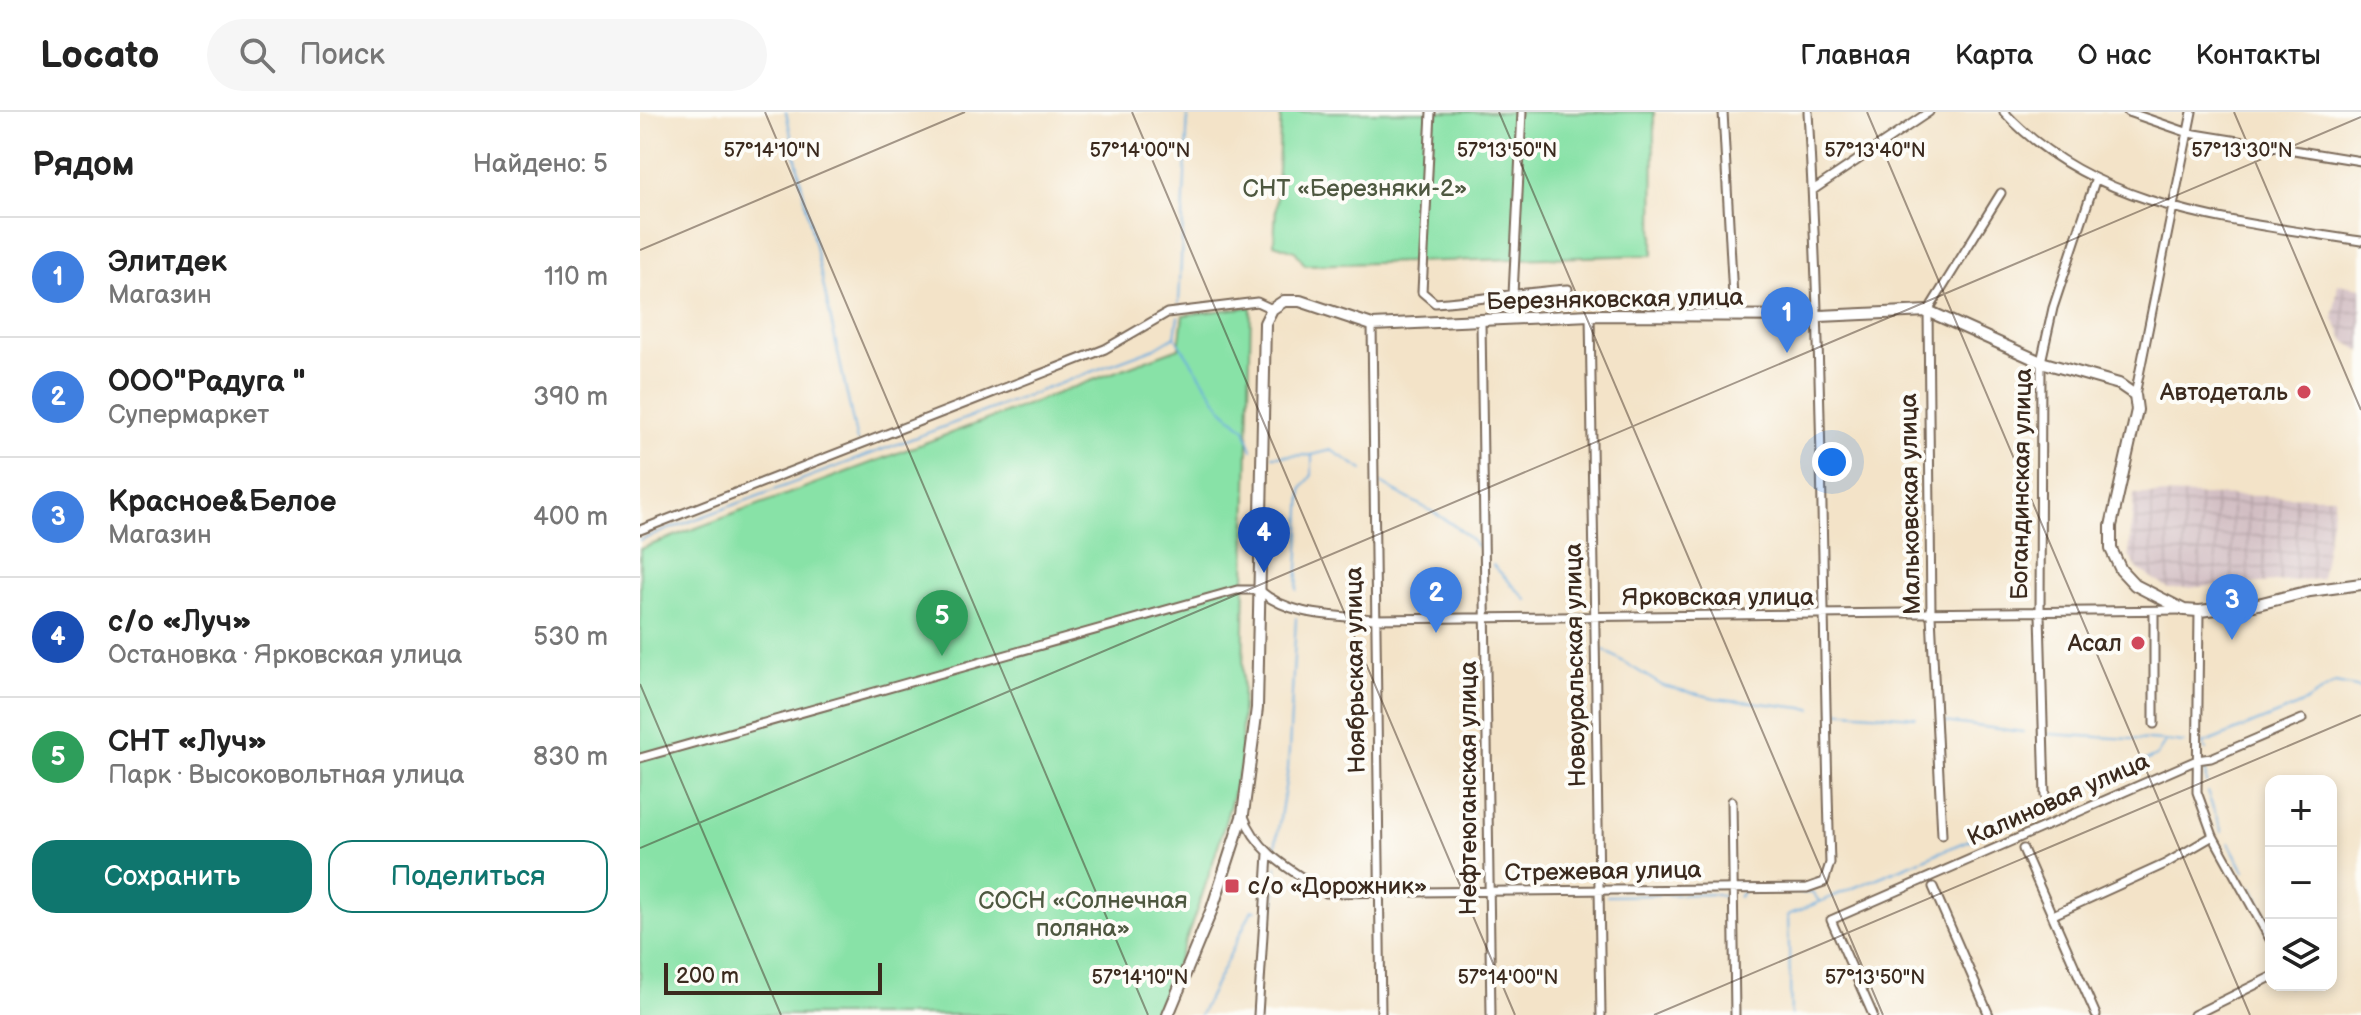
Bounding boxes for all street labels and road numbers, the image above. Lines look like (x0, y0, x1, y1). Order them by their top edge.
street label: Березняковская улица (1486, 283, 1744, 316)
street label: Богандинская улица (2005, 368, 2038, 600)
street label: Мальковская улица (1894, 393, 1927, 615)
street label: Новоуральская улица (1559, 543, 1592, 787)
street label: Ноябрьская улица (1339, 566, 1372, 774)
street label: Ярковская улица (1622, 583, 1814, 612)
street label: Нефтеюганская улица (1454, 661, 1483, 915)
street label: Калиновая улица (1963, 746, 2154, 853)
street label: Стрежевая улица (1504, 855, 1702, 888)

